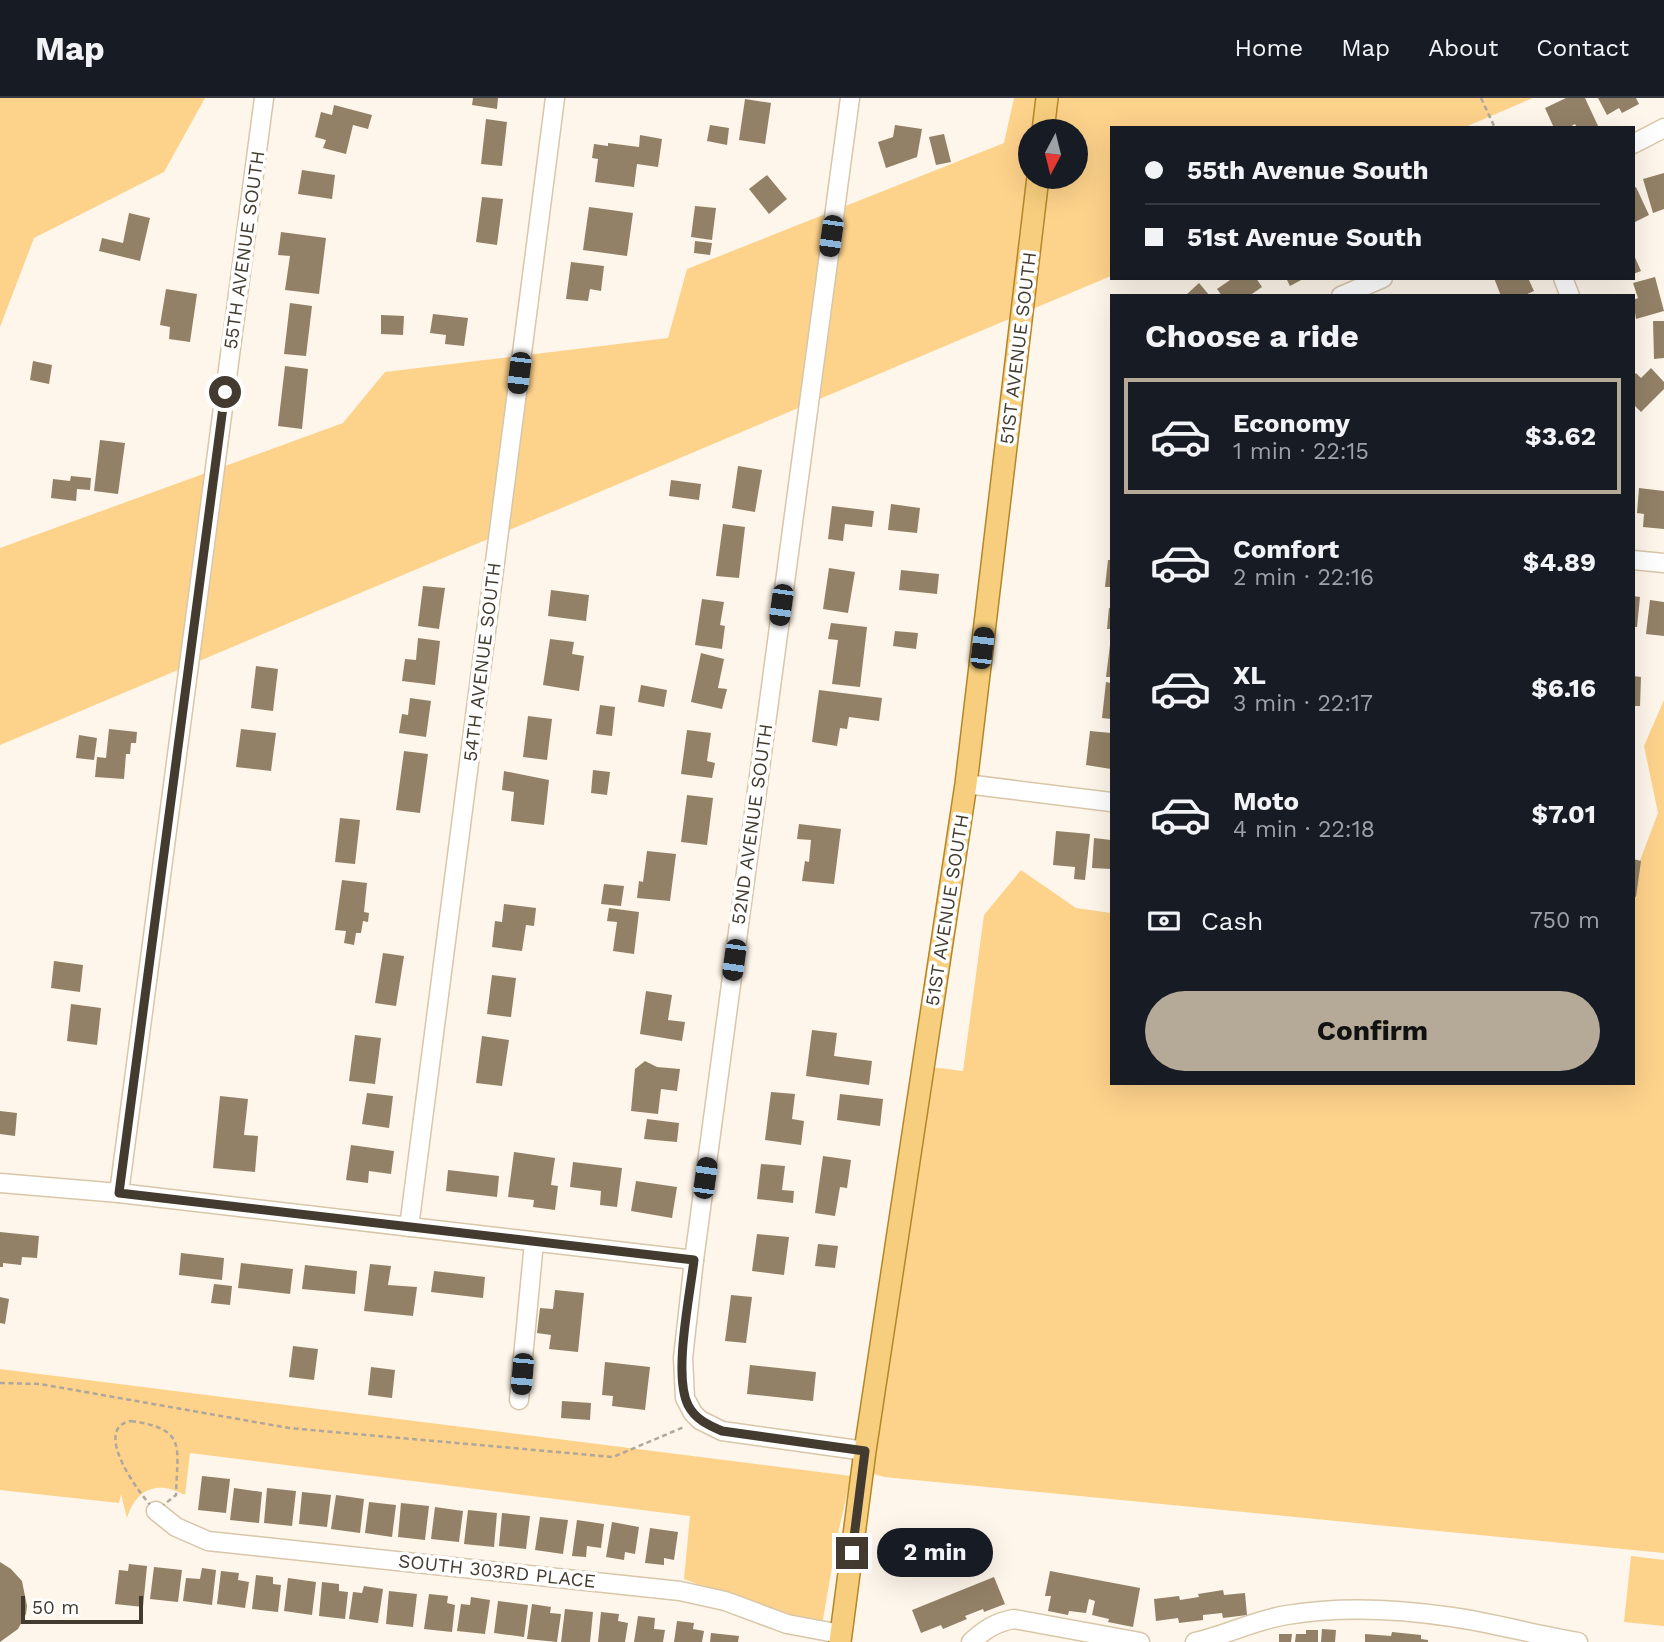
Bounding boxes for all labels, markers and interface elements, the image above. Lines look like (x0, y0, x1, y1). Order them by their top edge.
text: Map (35, 29, 105, 68)
text: Home (1235, 34, 1303, 62)
text: Map (1341, 34, 1390, 62)
text: About (1428, 34, 1498, 62)
text: Contact (1536, 34, 1629, 62)
north arrow (1018, 119, 1088, 189)
map controls (1018, 119, 1088, 189)
street label: 55TH AVENUE SOUTH (219, 149, 269, 351)
text: 55th Avenue South (1187, 155, 1429, 185)
car (818, 214, 845, 258)
text: 51st Avenue South (1187, 222, 1422, 252)
street label: 51ST AVENUE SOUTH (995, 250, 1041, 446)
text: Choose a ride (1145, 317, 1359, 355)
car (507, 351, 532, 395)
route start (209, 376, 241, 408)
icon: car (1149, 405, 1212, 468)
text: Economy (1233, 408, 1350, 438)
text: $3.62 (1525, 421, 1596, 451)
text: 1 min · 22:15 (1233, 438, 1369, 465)
icon: car (1149, 531, 1212, 594)
text: Comfort (1233, 534, 1339, 564)
text: $4.89 (1523, 547, 1596, 577)
street label: 54TH AVENUE SOUTH (458, 561, 506, 763)
text: 2 min · 22:16 (1233, 564, 1374, 591)
car (768, 583, 795, 627)
car (970, 626, 995, 670)
icon: car (1149, 657, 1212, 720)
text: XL (1233, 660, 1266, 690)
text: $6.16 (1531, 673, 1596, 703)
text: 3 min · 22:17 (1233, 690, 1373, 717)
street label: 52ND AVENUE SOUTH (727, 722, 777, 926)
icon: car (1149, 783, 1212, 846)
text: Moto (1233, 786, 1299, 816)
text: $7.01 (1531, 799, 1596, 829)
street label: 51ST AVENUE SOUTH (920, 812, 974, 1008)
text: 4 min · 22:18 (1233, 816, 1375, 843)
icon: cash (1145, 902, 1183, 940)
text: Cash (1201, 906, 1263, 936)
text: 750 m (1530, 907, 1600, 934)
car (721, 938, 748, 982)
button: Confirm (1145, 991, 1600, 1071)
car (692, 1156, 719, 1200)
car (510, 1352, 535, 1396)
callout: 2 min (876, 1528, 992, 1578)
route end (836, 1537, 868, 1569)
text: 2 min (904, 1539, 966, 1566)
street label: SOUTH 303RD PLACE (397, 1549, 597, 1593)
scale bar (21, 1593, 144, 1625)
text: 50 m (32, 1596, 79, 1619)

